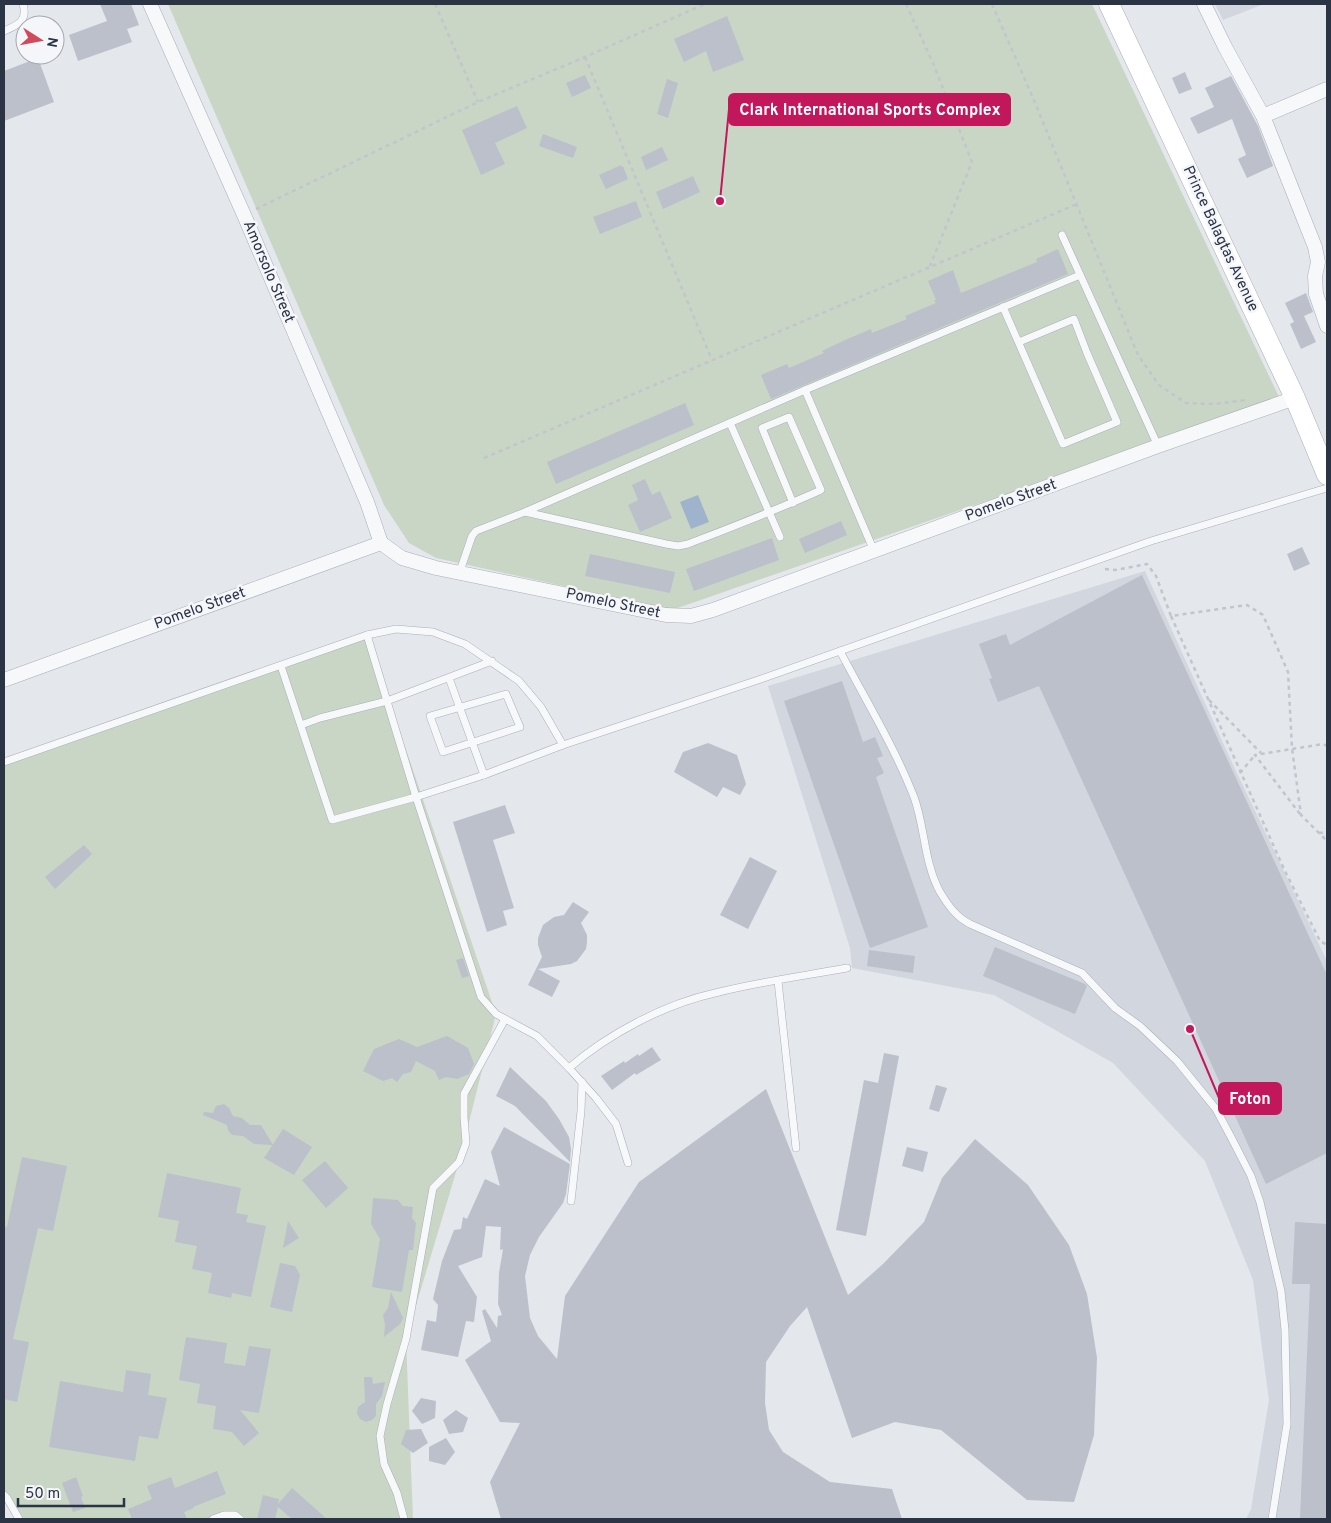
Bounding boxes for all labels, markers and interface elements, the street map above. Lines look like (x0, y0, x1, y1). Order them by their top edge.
north arrow (15, 15, 65, 65)
text: N (42, 36, 61, 49)
callout: Clark International Sports Complex (729, 94, 1010, 125)
text: Clark International Sports Complex (739, 101, 1001, 121)
street label: Prince Balagtas Avenue (1178, 163, 1262, 315)
street label: Amorsolo Street (238, 218, 298, 326)
street label: Pomelo Street (963, 476, 1059, 526)
street label: Pomelo Street (152, 584, 248, 634)
street label: Pomelo Street (564, 585, 662, 623)
callout: Foton (1219, 1083, 1281, 1114)
text: Foton (1229, 1090, 1271, 1110)
scale bar (18, 1476, 124, 1508)
text: 50 m (25, 1485, 60, 1504)

